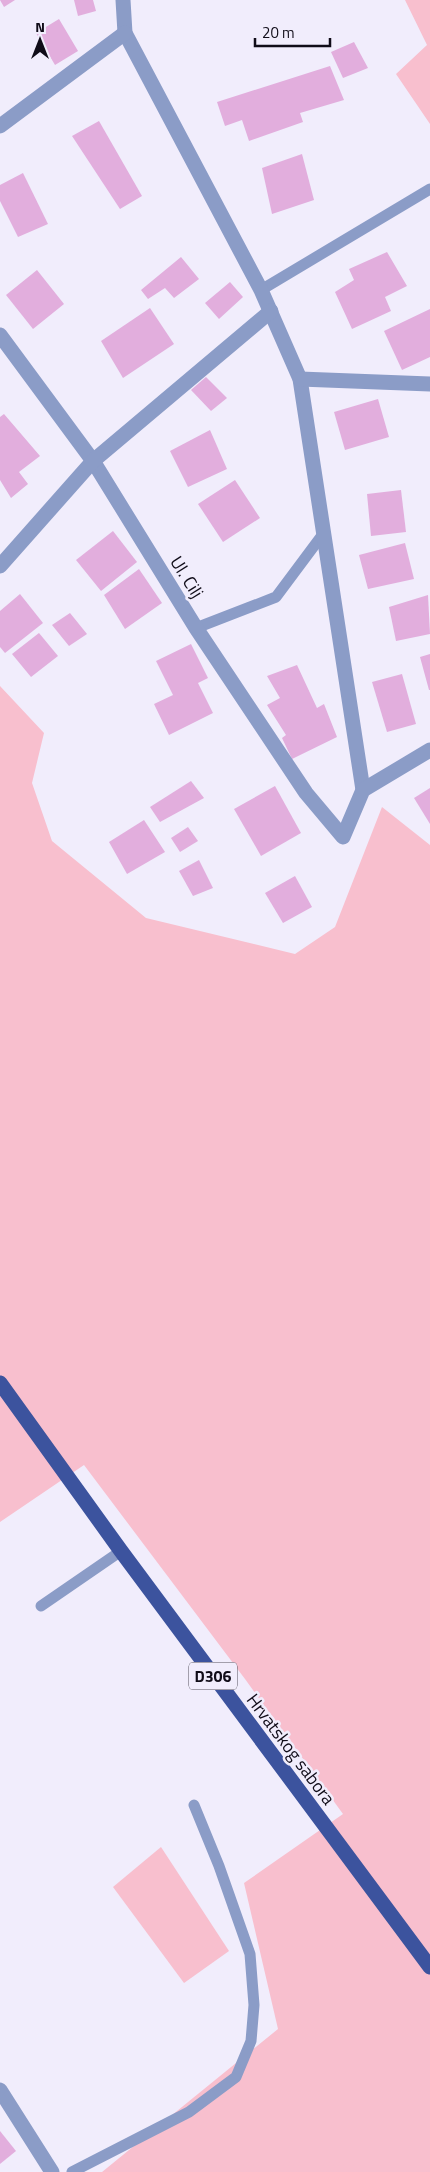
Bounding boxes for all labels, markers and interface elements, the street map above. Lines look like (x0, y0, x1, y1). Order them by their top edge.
north arrow (15, 15, 65, 65)
scale bar (255, 15, 330, 47)
text: N (35, 16, 45, 37)
text: 20 m (262, 21, 295, 44)
street label: Ul. Cilj (164, 551, 210, 603)
road number: D306 (189, 1662, 237, 1690)
street label: Hrvatskog sabora (240, 1688, 342, 1810)

